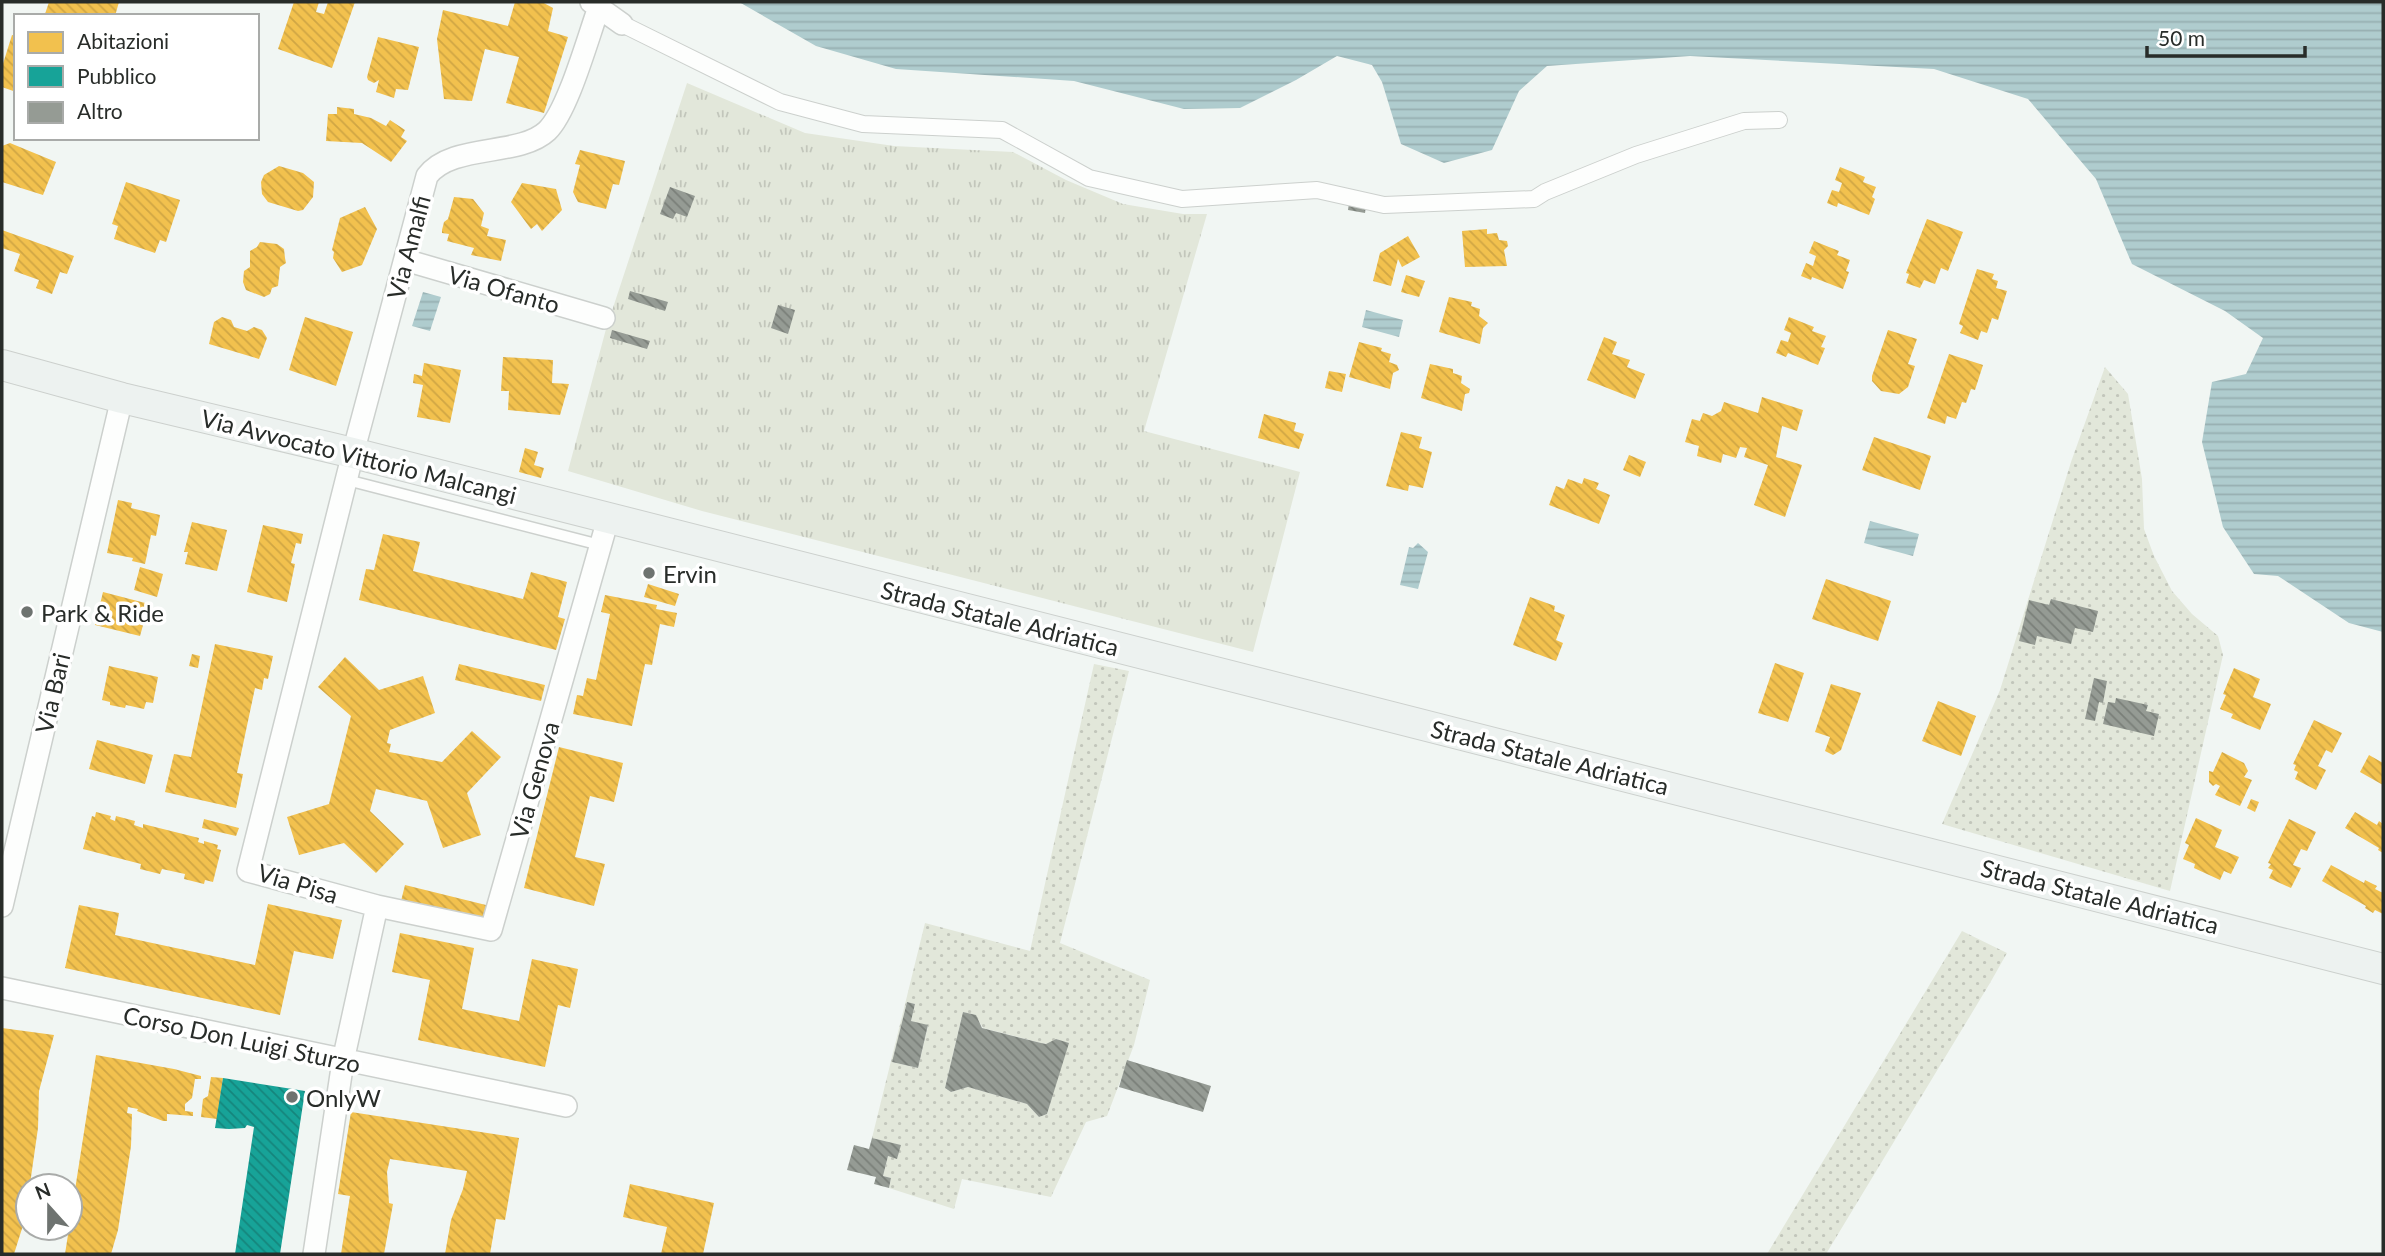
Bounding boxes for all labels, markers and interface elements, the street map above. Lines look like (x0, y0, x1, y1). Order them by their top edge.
legend (14, 14, 259, 140)
scale bar (2147, 14, 2304, 58)
text: 50 m (2158, 25, 2205, 50)
text: Abitazioni (77, 28, 169, 53)
text: Pubblico (77, 63, 157, 88)
text: Altro (77, 98, 123, 123)
street label: Via Amalfi (380, 192, 436, 302)
street label: Via Ofanto (445, 259, 563, 319)
street label: Via Avvocato Vittorio Malcangi (198, 403, 520, 509)
place label: Ervin (663, 559, 717, 588)
marker: Ervin (641, 565, 657, 581)
street label: Strada Statale Adriatica (878, 574, 1122, 662)
place label: Park & Ride (41, 598, 164, 627)
marker: Park & Ride (19, 604, 35, 620)
street label: Via Bari (29, 650, 75, 736)
street label: Strada Statale Adriatica (1428, 713, 1672, 801)
street label: Via Genova (503, 718, 565, 842)
street label: Strada Statale Adriatica (1978, 852, 2222, 940)
street label: Via Pisa (254, 857, 342, 909)
street label: Corso Don Luigi Sturzo (121, 1000, 363, 1078)
place label: OnlyW (306, 1083, 381, 1112)
marker: OnlyW (284, 1089, 300, 1105)
north arrow (14, 1172, 84, 1242)
text: N (32, 1177, 54, 1204)

